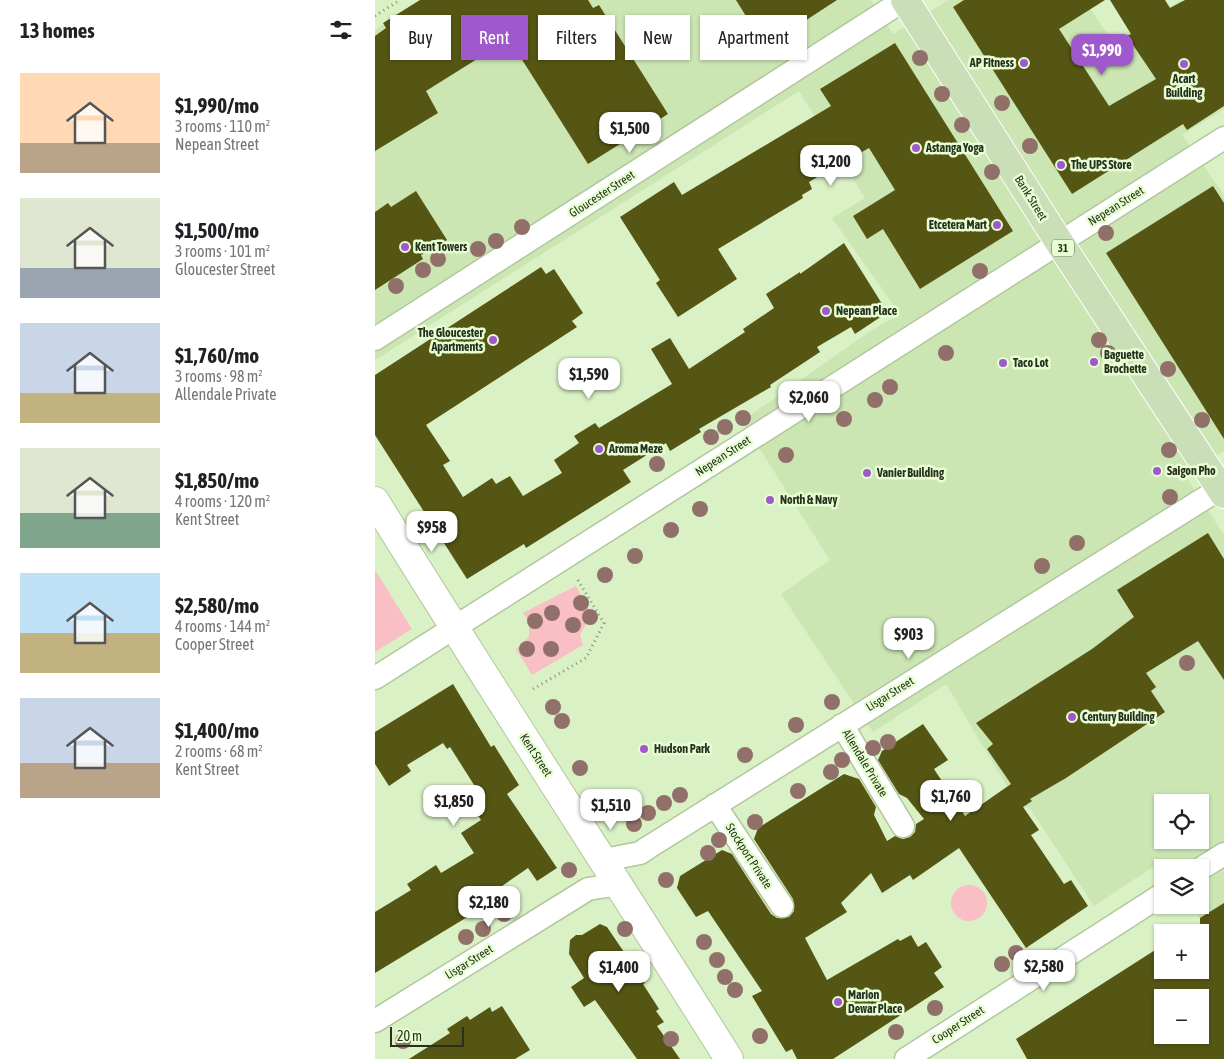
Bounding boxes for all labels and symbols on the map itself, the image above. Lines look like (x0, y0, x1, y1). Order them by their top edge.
pin: $1,990 (1061, 34, 1143, 76)
place label: AP Fitness (969, 56, 1015, 70)
marker: AP Fitness (1018, 57, 1030, 69)
marker: Acart Building (1178, 58, 1190, 70)
place label: Acart Building (1166, 72, 1203, 100)
pin: $1,500 (589, 112, 671, 154)
place label: Astanga Yoga (925, 141, 984, 155)
marker: Astanga Yoga (910, 142, 922, 154)
pin: $1,200 (790, 144, 872, 187)
place label: The UPS Store (1071, 158, 1132, 172)
marker: The UPS Store (1055, 159, 1067, 171)
street label: Gloucester Street (567, 167, 638, 220)
street label: Bank Street (1012, 173, 1051, 224)
street label: Nepean Street (1086, 183, 1147, 229)
place label: Etcetera Mart (929, 218, 988, 232)
marker: Etcetera Mart (991, 219, 1003, 231)
place label: Kent Towers (415, 240, 468, 254)
road number: 31 (1052, 240, 1074, 256)
marker: Kent Towers (399, 241, 411, 253)
place label: Nepean Place (836, 304, 898, 318)
marker: Nepean Place (820, 305, 832, 317)
place label: The Gloucester Apartments (418, 326, 484, 354)
marker: The Gloucester Apartments (487, 334, 499, 346)
place label: Baguette Brochette (1104, 348, 1147, 376)
place label: Taco Lot (1013, 356, 1049, 370)
marker: Baguette Brochette (1088, 356, 1100, 368)
marker: Taco Lot (997, 357, 1009, 369)
pin: $1,590 (548, 358, 630, 400)
pin: $2,060 (768, 380, 850, 423)
street label: Nepean Street (693, 433, 754, 479)
place label: Aroma Meze (608, 442, 664, 456)
marker: Aroma Meze (593, 443, 605, 455)
place label: Saigon Pho (1167, 464, 1216, 478)
marker: Saigon Pho (1151, 465, 1163, 477)
place label: Vanier Building (876, 466, 945, 480)
marker: Vanier Building (861, 467, 873, 479)
place label: North & Navy (780, 493, 838, 507)
marker: North & Navy (764, 494, 776, 506)
pin: $958 (402, 510, 462, 553)
pin: $903 (879, 618, 939, 660)
street label: Lisgar Street (864, 674, 917, 714)
place label: Century Building (1082, 710, 1156, 724)
marker: Century Building (1066, 711, 1078, 723)
street label: Allendale Private (839, 727, 891, 799)
street label: Kent Street (517, 731, 555, 780)
place label: Hudson Park (654, 742, 711, 756)
marker: Hudson Park (638, 743, 650, 755)
pin: $1,760 (910, 780, 992, 822)
pin: $1,850 (413, 784, 495, 827)
pin: $1,510 (570, 788, 652, 831)
street label: Stockport Private (723, 821, 775, 891)
pin: $2,180 (448, 886, 530, 928)
street label: Lisgar Street (443, 942, 496, 982)
pin: $1,400 (578, 950, 660, 993)
pin: $2,580 (1003, 950, 1085, 992)
place label: Marion Dewar Place (848, 988, 903, 1016)
marker: Marion Dewar Place (832, 996, 844, 1008)
street label: Cooper Street (929, 1003, 987, 1047)
scale bar (390, 1024, 464, 1047)

